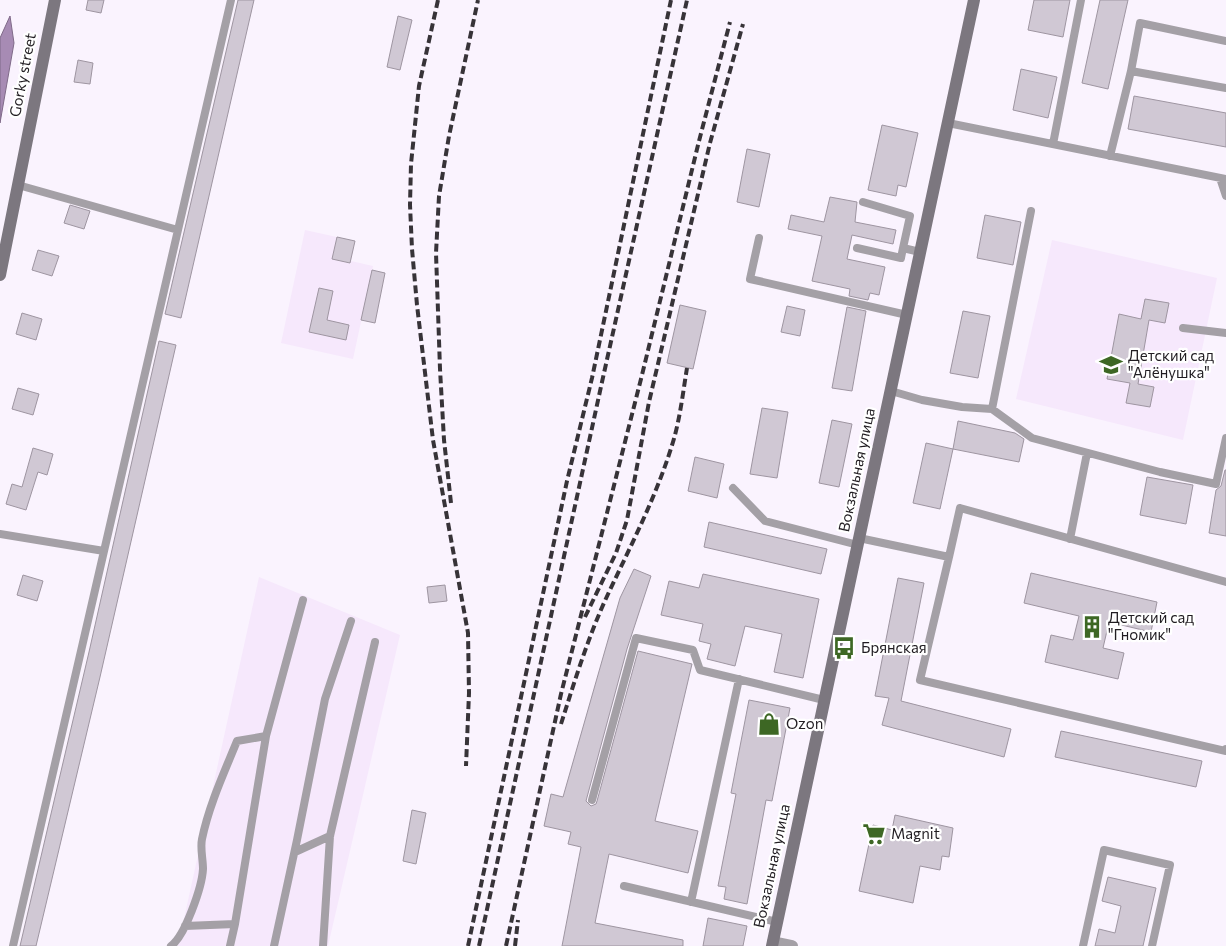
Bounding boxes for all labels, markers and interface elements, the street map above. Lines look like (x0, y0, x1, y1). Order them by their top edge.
street label: Gorky street (5, 31, 39, 118)
place label: Детский сад "Алёнушка" (1128, 346, 1214, 381)
school or university icon: Детский сад "Алёнушка" (1098, 352, 1124, 378)
street label: Вокзальная улица (834, 406, 878, 533)
place label: Детский сад "Гномик" (1108, 608, 1194, 643)
building icon: Детский сад "Гномик" (1079, 614, 1105, 640)
bus stop icon: Брянская (831, 635, 857, 661)
place label: Брянская (861, 638, 927, 656)
shop icon: Ozon (756, 711, 782, 737)
place label: Ozon (786, 714, 823, 732)
street label: Вокзальная улица (749, 802, 793, 929)
supermarket icon: Magnit (861, 821, 887, 847)
place label: Magnit (891, 824, 940, 842)

